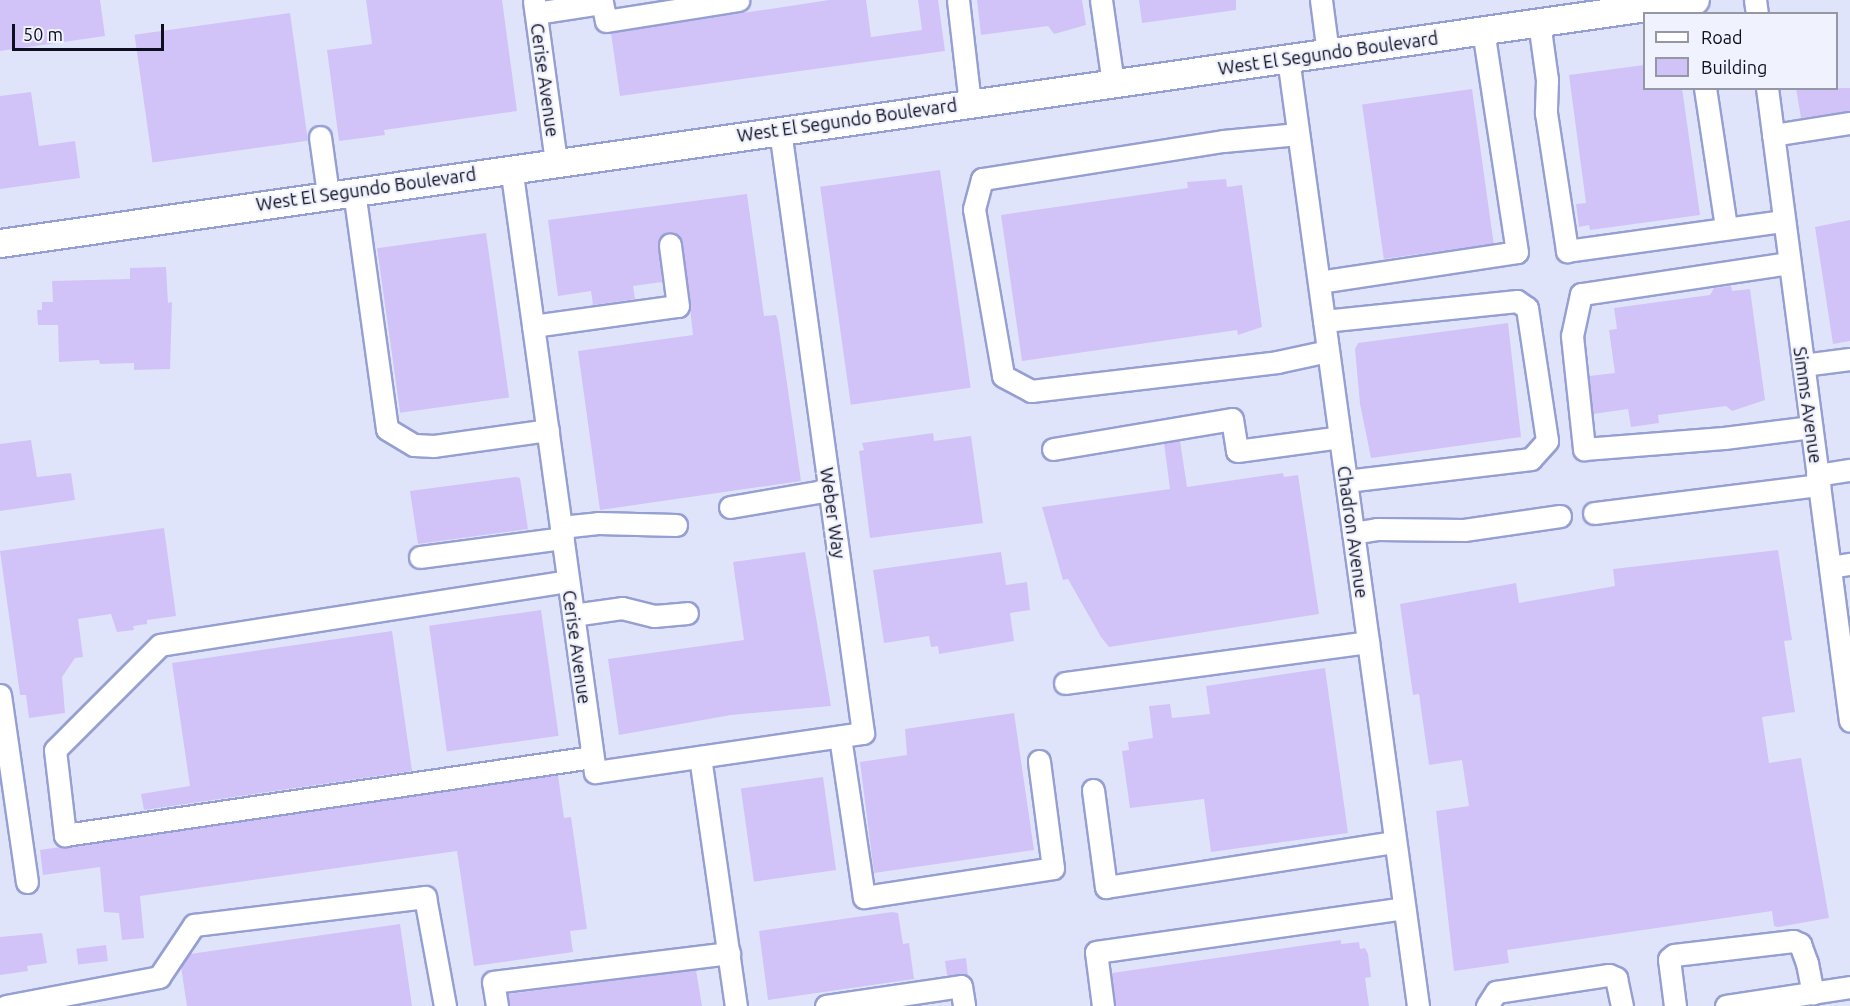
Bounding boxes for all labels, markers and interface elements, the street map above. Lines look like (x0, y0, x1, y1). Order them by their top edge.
scale bar (15, 12, 166, 50)
legend (1643, 12, 1838, 90)
street label: Cerise Avenue (526, 22, 564, 138)
text: 50 m (23, 24, 63, 44)
street label: West El Segundo Boulevard (1217, 27, 1439, 79)
text: Road (1701, 27, 1743, 47)
text: Building (1701, 57, 1767, 77)
street label: West El Segundo Boulevard (736, 94, 958, 146)
street label: West El Segundo Boulevard (255, 163, 477, 215)
street label: Simms Avenue (1789, 345, 1827, 465)
street label: Chadron Avenue (1333, 464, 1373, 600)
street label: Weber Way (816, 466, 850, 560)
street label: Cerise Avenue (558, 589, 596, 705)

